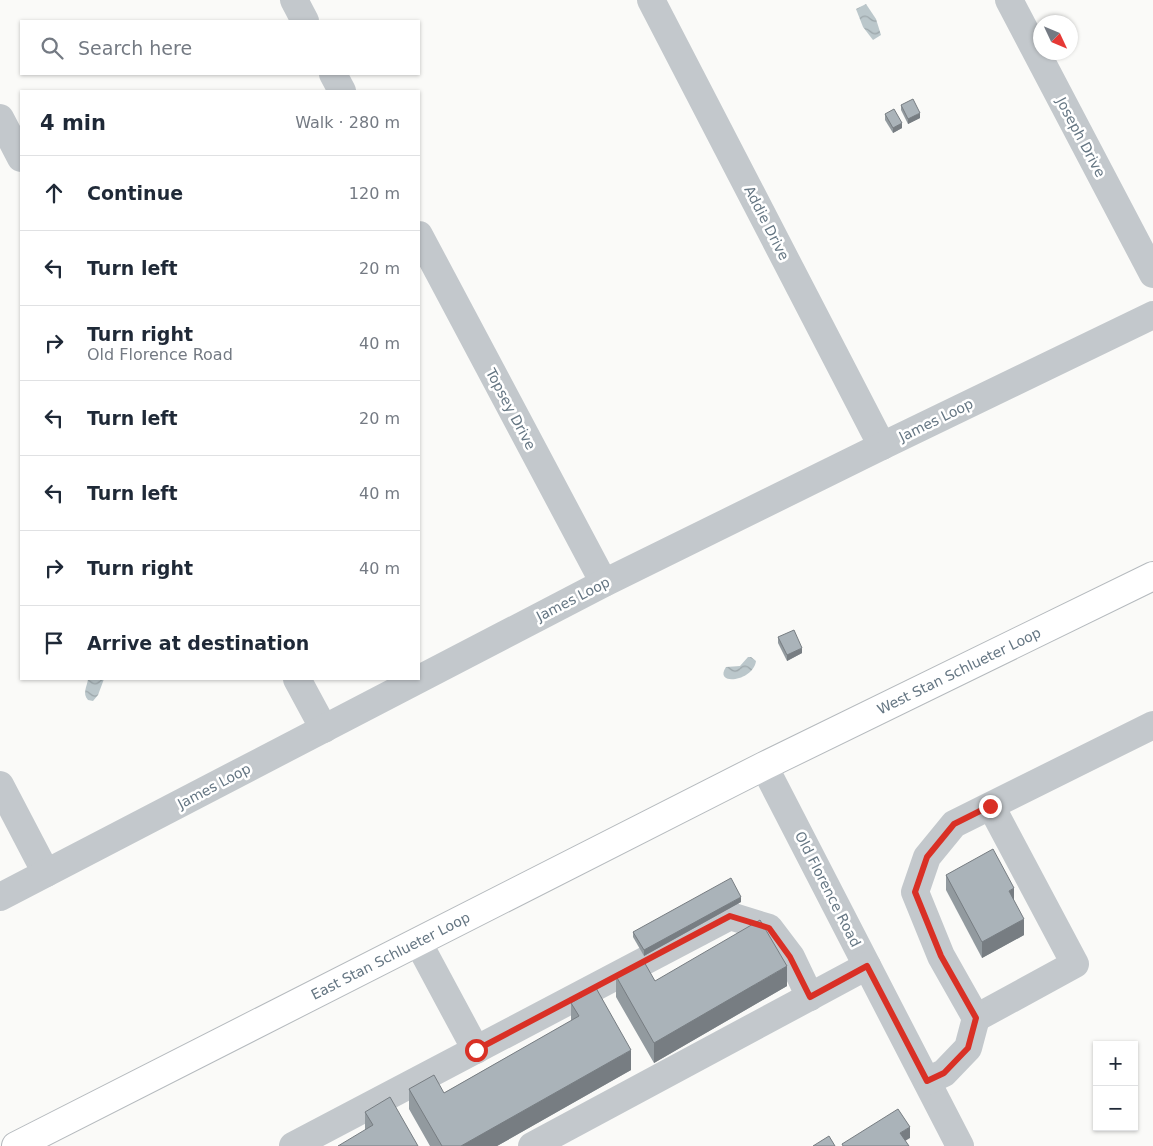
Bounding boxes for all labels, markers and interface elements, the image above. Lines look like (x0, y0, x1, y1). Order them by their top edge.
north arrow (1033, 15, 1078, 60)
search box (20, 20, 420, 75)
icon: search (38, 34, 66, 62)
text: Search here (78, 37, 192, 59)
street label: Joseph Drive (1053, 93, 1109, 180)
text: 4 min (40, 111, 106, 135)
text: Walk · 280 m (295, 113, 400, 132)
icon: ahead (40, 179, 68, 207)
text: Continue (87, 182, 183, 204)
street label: Addie Drive (741, 183, 793, 263)
text: 120 m (349, 184, 400, 203)
icon: left (40, 254, 68, 282)
text: Turn left (87, 257, 178, 279)
text: 20 m (359, 259, 400, 278)
text: Turn right (87, 323, 193, 345)
icon: right (40, 329, 68, 357)
text: 40 m (359, 334, 400, 353)
text: Old Florence Road (87, 345, 233, 364)
street label: Topsey Drive (482, 365, 539, 452)
street label: James Loop (896, 395, 976, 445)
icon: left (40, 404, 68, 432)
text: Turn left (87, 407, 178, 429)
text: 20 m (359, 409, 400, 428)
icon: left (40, 479, 68, 507)
text: Turn left (87, 482, 178, 504)
text: 40 m (359, 484, 400, 503)
icon: right (40, 554, 68, 582)
text: Turn right (87, 557, 193, 579)
text: 40 m (359, 559, 400, 578)
street label: James Loop (533, 574, 612, 625)
street label: West Stan Schlueter Loop (875, 624, 1043, 717)
icon: arrive (40, 629, 68, 657)
text: Arrive at destination (87, 632, 309, 654)
street label: James Loop (174, 760, 253, 812)
route end (979, 795, 1002, 818)
street label: Old Florence Road (792, 829, 864, 949)
street label: East Stan Schlueter Loop (308, 909, 473, 1003)
route start (465, 1039, 488, 1062)
map controls (1093, 1041, 1138, 1131)
button: + (1093, 1041, 1138, 1086)
button: − (1093, 1086, 1138, 1131)

